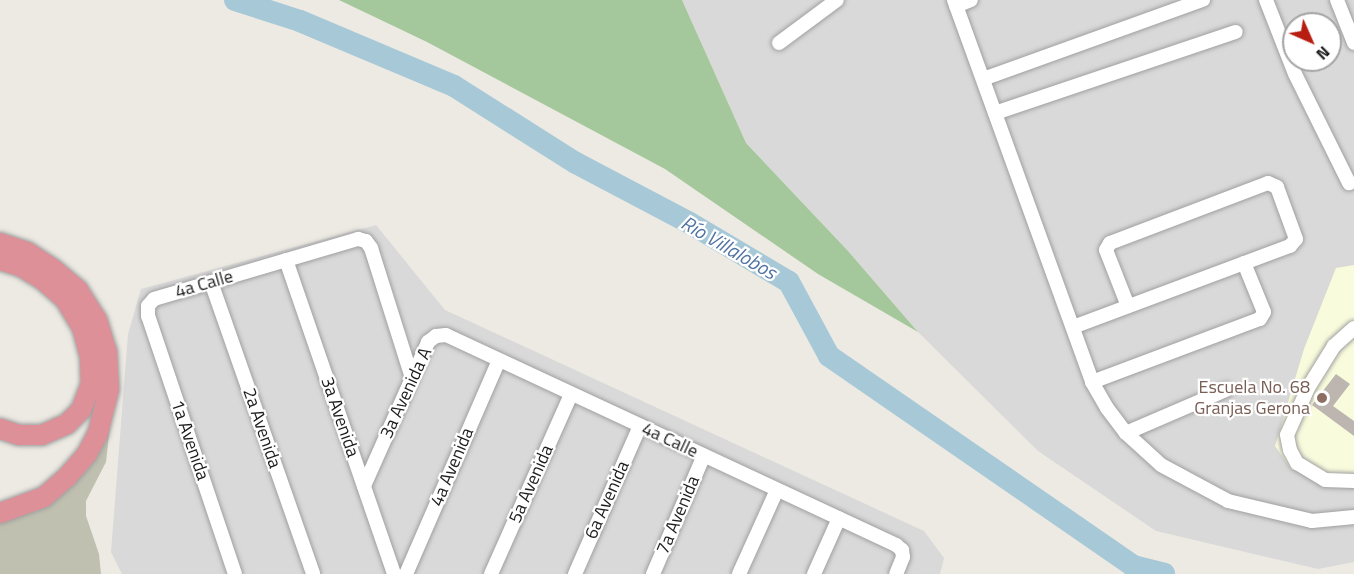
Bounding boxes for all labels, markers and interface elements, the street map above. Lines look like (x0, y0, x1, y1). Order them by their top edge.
north arrow (1282, 12, 1342, 72)
text: N (1311, 41, 1336, 66)
water label: Río Villalobos (677, 210, 781, 284)
street label: 4a Calle (173, 265, 235, 303)
street label: 3a Avenida A (376, 344, 436, 442)
street label: 3a Avenida (316, 374, 364, 460)
place label: Escuela No. 68 Granjas Gerona (1194, 377, 1310, 420)
street label: 2a Avenida (238, 385, 286, 471)
marker: Escuela No. 68 Granjas Gerona (1315, 391, 1329, 405)
street label: 1a Avenida (166, 397, 214, 483)
street label: 4a Calle (639, 418, 701, 462)
street label: 4a Avenida (426, 424, 478, 510)
street label: 5a Avenida (504, 442, 558, 526)
street label: 6a Avenida (580, 458, 634, 542)
street label: 7a Avenida (652, 472, 704, 558)

